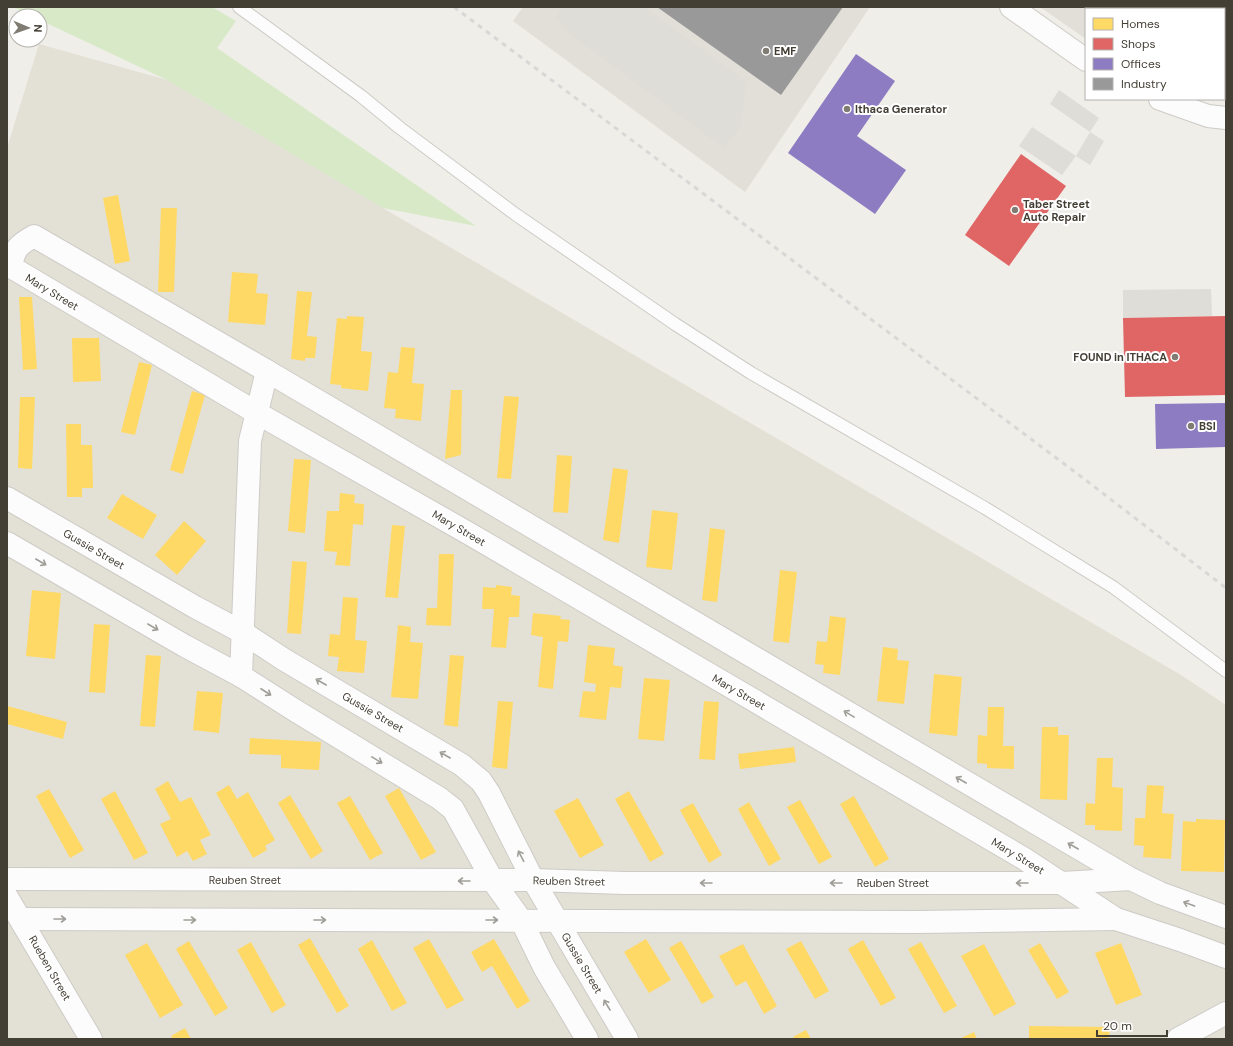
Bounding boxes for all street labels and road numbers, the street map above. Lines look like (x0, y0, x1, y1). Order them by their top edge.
street label: Mary Street (23, 271, 81, 313)
street label: Mary Street (430, 507, 488, 549)
street label: Gussie Street (61, 526, 127, 572)
street label: Mary Street (710, 671, 768, 713)
street label: Gussie Street (340, 689, 406, 735)
street label: Mary Street (989, 835, 1047, 877)
street label: Reuben Street (209, 873, 281, 887)
street label: Reuben Street (533, 873, 605, 889)
street label: Reuben Street (857, 876, 929, 890)
street label: Gussie Street (558, 930, 606, 996)
street label: Rueben Street (26, 933, 74, 1003)

